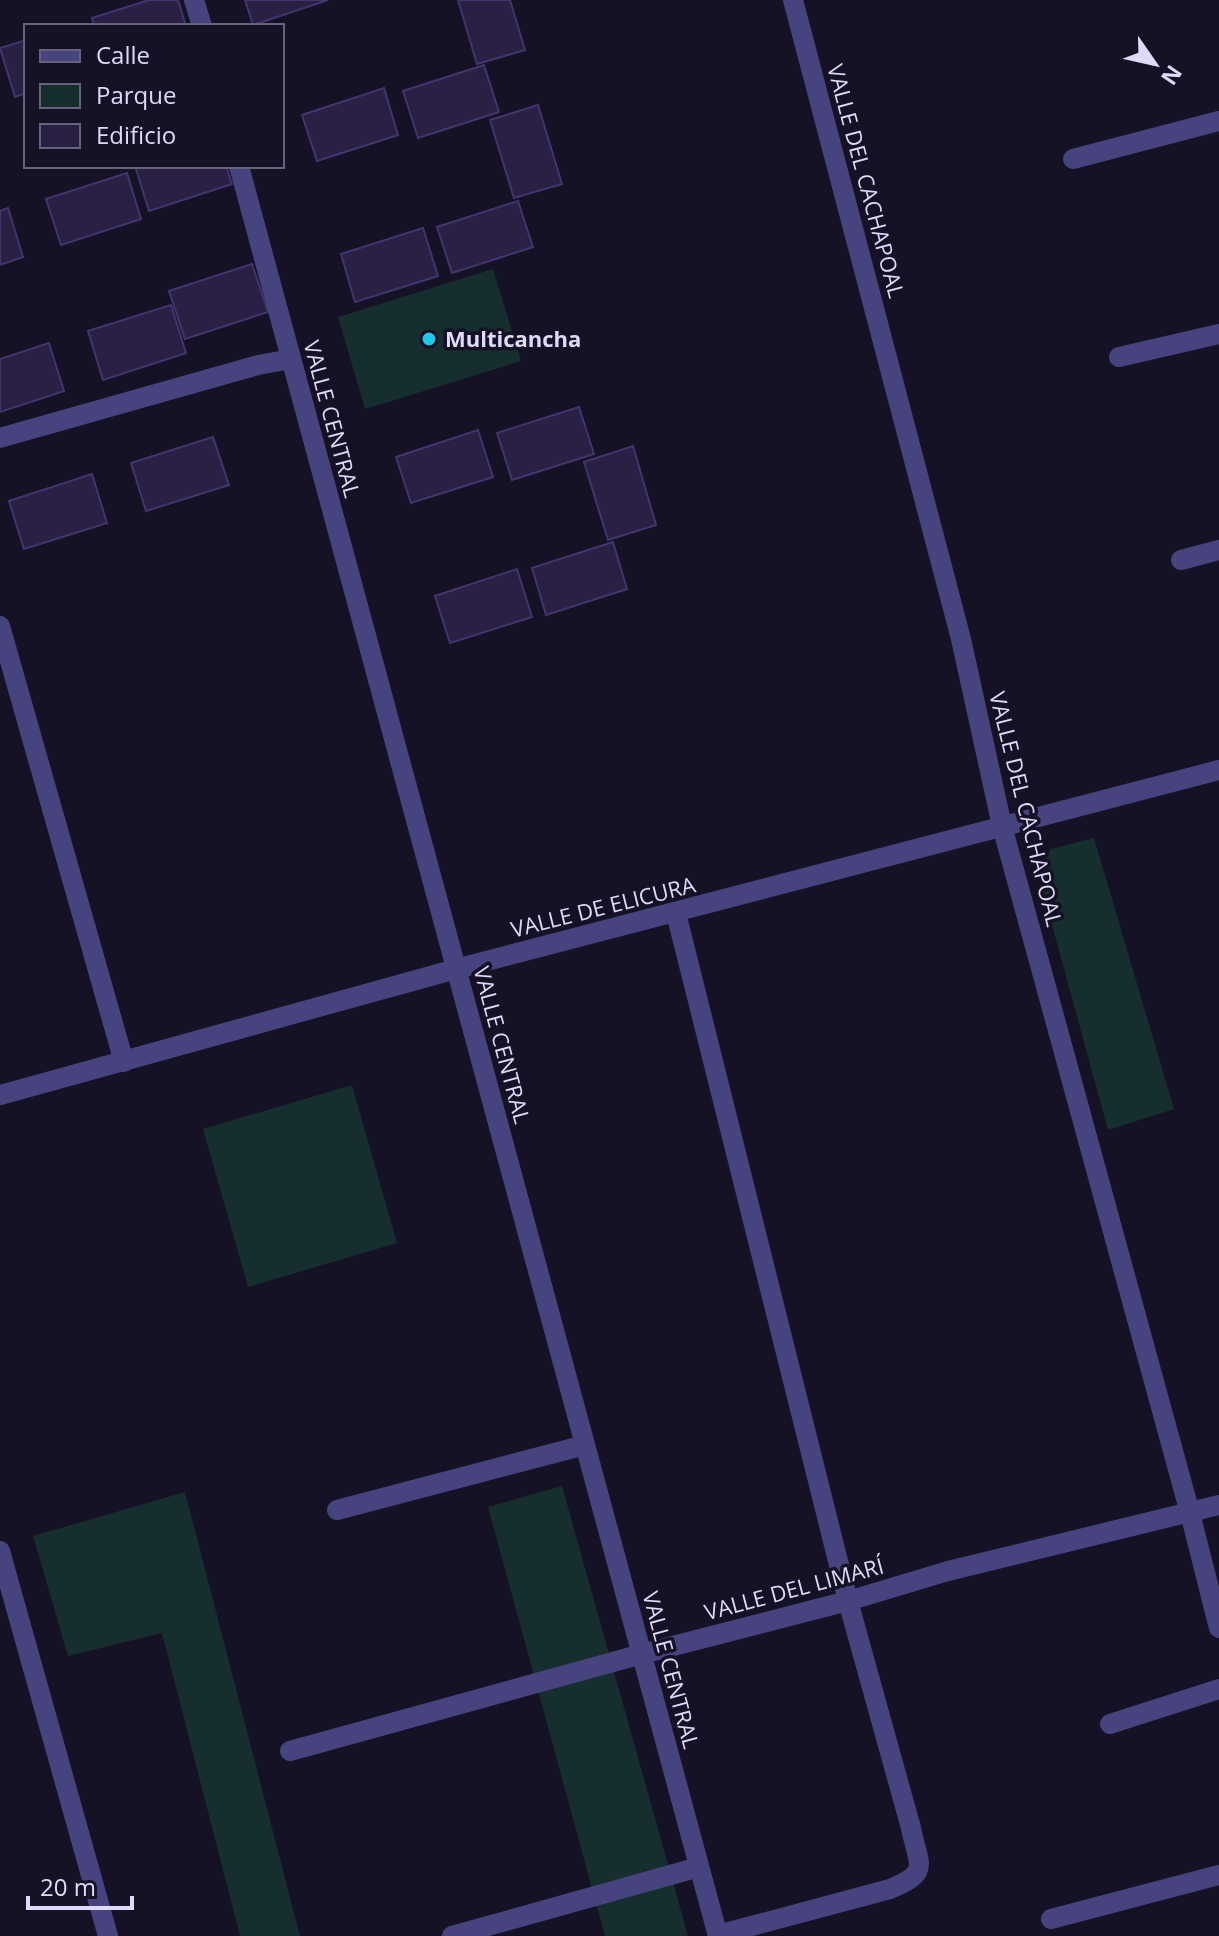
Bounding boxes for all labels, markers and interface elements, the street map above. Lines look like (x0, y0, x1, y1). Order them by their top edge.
legend (24, 24, 284, 168)
north arrow (1115, 24, 1195, 104)
text: Calle (96, 38, 150, 71)
text: N (1155, 60, 1190, 92)
street label: VALLE DEL CACHAPOAL (821, 61, 913, 301)
text: Parque (96, 78, 176, 111)
text: Edificio (96, 118, 176, 151)
place label: Multicancha (445, 323, 581, 353)
marker: Multicancha (420, 330, 438, 348)
street label: VALLE CENTRAL (298, 337, 368, 501)
street label: VALLE DEL CACHAPOAL (983, 688, 1071, 929)
street label: VALLE DE ELICURA (507, 869, 698, 943)
street label: VALLE CENTRAL (468, 963, 538, 1127)
street label: VALLE DEL LIMARÍ (701, 1549, 887, 1626)
street label: VALLE CENTRAL (637, 1588, 707, 1752)
scale bar (28, 1860, 132, 1910)
text: 20 m (40, 1870, 96, 1903)

